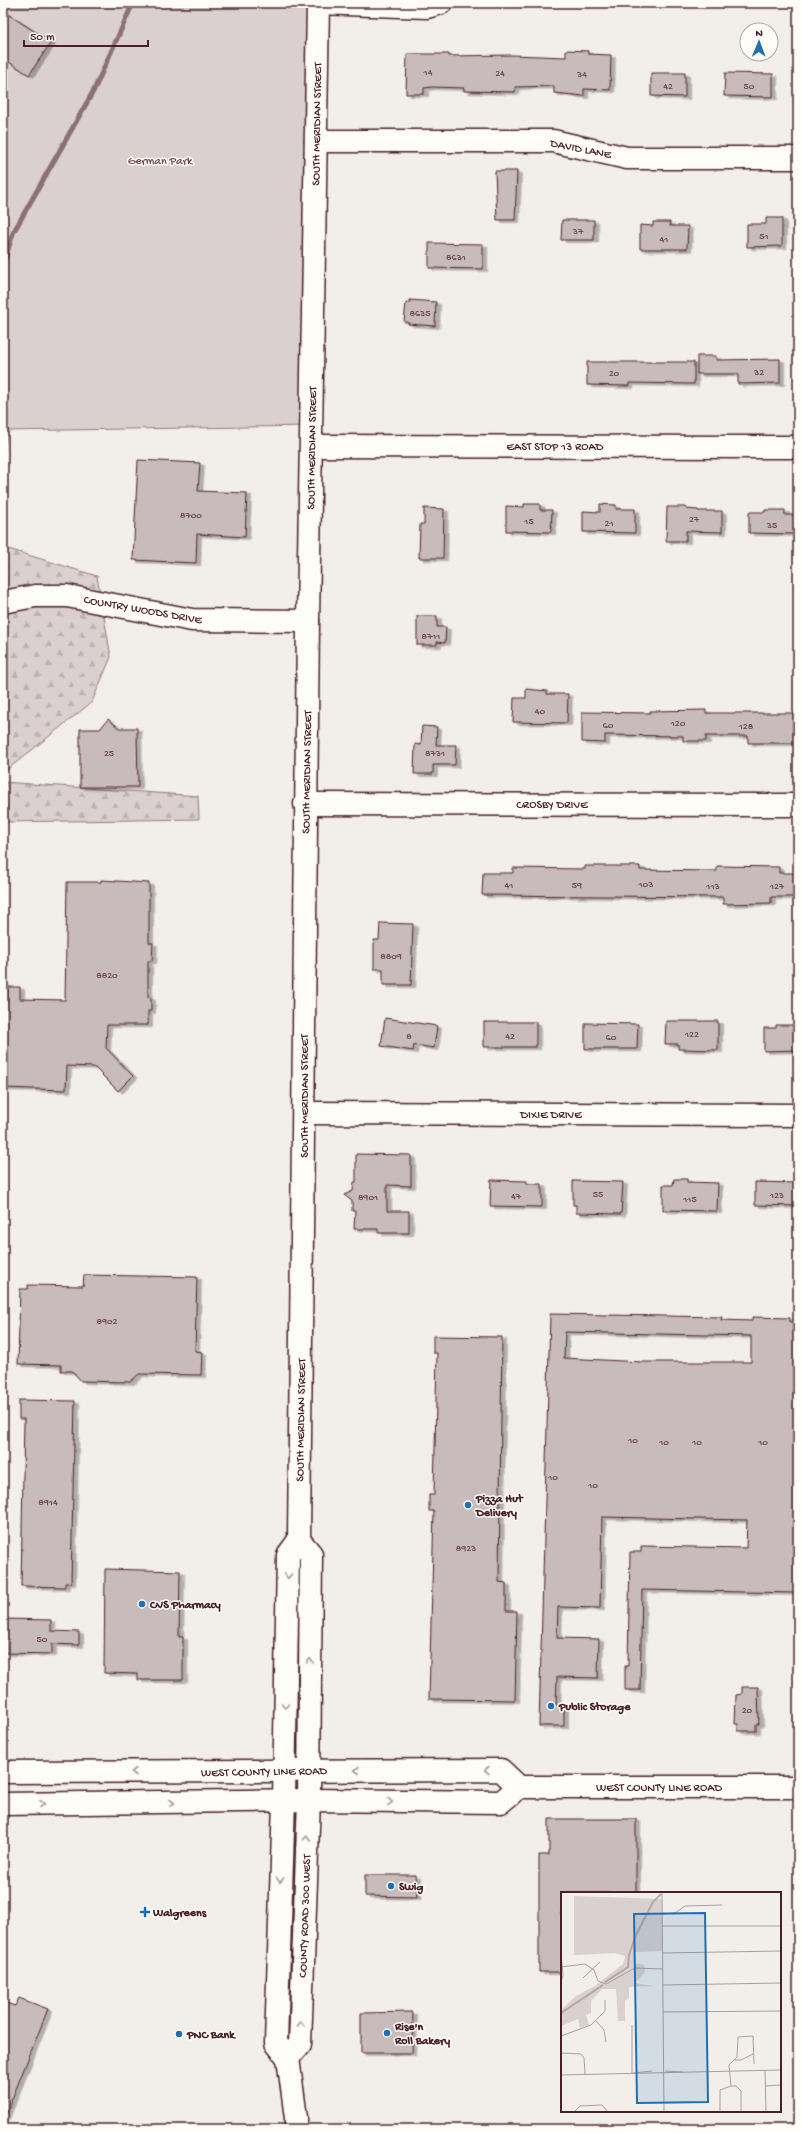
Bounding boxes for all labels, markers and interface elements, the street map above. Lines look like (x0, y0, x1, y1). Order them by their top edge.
scale bar (24, 22, 148, 48)
north arrow (739, 22, 779, 62)
text: N (755, 28, 763, 40)
text: 50 m (30, 31, 55, 45)
street label: SOUTH MERIDIAN STREET (310, 61, 326, 186)
house number: 14 (423, 67, 433, 79)
house number: 24 (495, 68, 505, 80)
house number: 34 (576, 69, 587, 81)
house number: 42 (663, 81, 673, 93)
house number: 50 (744, 81, 755, 93)
street label: DAVID LANE (548, 137, 613, 163)
park label: German Park (128, 155, 194, 169)
house number: 37 (572, 226, 584, 238)
house number: 51 (759, 231, 769, 243)
house number: 41 (660, 234, 668, 246)
house number: 8631 (446, 252, 466, 264)
house number: 8635 (410, 308, 431, 320)
house number: 32 (753, 367, 764, 379)
house number: 20 (609, 368, 620, 380)
street label: SOUTH MERIDIAN STREET (305, 385, 321, 510)
street label: EAST STOP 13 ROAD (507, 441, 604, 455)
house number: 8700 (180, 510, 202, 522)
house number: 27 (689, 514, 700, 526)
house number: 15 (523, 516, 534, 528)
house number: 21 (605, 518, 613, 530)
house number: 35 (766, 520, 777, 532)
street label: COUNTRY WOODS DRIVE (82, 594, 203, 628)
house number: 8711 (422, 631, 440, 643)
house number: 40 (535, 706, 546, 718)
street label: SOUTH MERIDIAN STREET (300, 709, 316, 834)
house number: 120 (670, 718, 686, 730)
house number: 60 (603, 720, 614, 732)
house number: 128 (738, 721, 754, 733)
house number: 25 (104, 748, 114, 760)
house number: 8731 (425, 748, 445, 760)
street label: CROSBY DRIVE (516, 799, 588, 813)
house number: 103 (638, 879, 653, 891)
house number: 41 (505, 880, 513, 892)
house number: 59 (572, 880, 582, 892)
house number: 113 (705, 881, 720, 893)
house number: 127 (769, 881, 785, 893)
house number: 8809 (380, 951, 402, 963)
house number: 8820 (96, 970, 118, 982)
house number: 122 (684, 1029, 699, 1041)
house number: 8 (406, 1031, 412, 1043)
house number: 42 (505, 1031, 515, 1043)
house number: 60 (606, 1032, 617, 1044)
street label: SOUTH MERIDIAN STREET (299, 1033, 313, 1158)
street label: DIXIE DRIVE (519, 1109, 582, 1123)
house number: 55 (593, 1189, 603, 1201)
house number: 123 (769, 1190, 784, 1202)
house number: 47 (511, 1191, 522, 1203)
house number: 8901 (358, 1192, 378, 1204)
house number: 115 (682, 1194, 697, 1206)
house number: 8902 (96, 1316, 118, 1328)
street label: SOUTH MERIDIAN STREET (294, 1357, 310, 1482)
house number: 10 (627, 1435, 638, 1447)
house number: 10 (658, 1437, 669, 1449)
house number: 10 (691, 1437, 702, 1449)
house number: 10 (757, 1437, 768, 1449)
house number: 10 (547, 1472, 558, 1484)
house number: 10 (587, 1480, 598, 1492)
place label: Pizza Hut Delivery (475, 1493, 524, 1521)
house number: 8914 (38, 1497, 58, 1509)
marker: Pizza Hut Delivery (463, 1500, 473, 1510)
house number: 8923 (456, 1543, 476, 1555)
one-way arrow (284, 1573, 292, 1579)
marker: CVS Pharmacy (137, 1599, 147, 1609)
place label: CVS Pharmacy (149, 1599, 221, 1613)
house number: 50 (37, 1634, 48, 1646)
one-way arrow (306, 1658, 314, 1664)
marker: Public Storage (546, 1701, 556, 1711)
place label: Public Storage (558, 1701, 631, 1715)
one-way arrow (281, 1703, 290, 1709)
house number: 20 (742, 1705, 753, 1717)
street label: WEST COUNTY LINE ROAD (201, 1765, 327, 1781)
one-way arrow (354, 1766, 360, 1774)
one-way arrow (484, 1766, 490, 1774)
one-way arrow (131, 1768, 137, 1776)
street label: WEST COUNTY LINE ROAD (596, 1782, 722, 1796)
one-way arrow (387, 1798, 393, 1806)
one-way arrow (169, 1799, 175, 1807)
one-way arrow (39, 1800, 45, 1808)
one-way arrow (303, 1835, 312, 1841)
street label: COUNTY ROAD 300 WEST (297, 1853, 315, 1978)
one-way arrow (276, 1877, 285, 1883)
marker: Swig (386, 1881, 396, 1891)
place label: Swig (399, 1881, 423, 1895)
inset map (561, 1892, 781, 2112)
marker: Walgreens (140, 1907, 150, 1917)
place label: Walgreens (152, 1907, 207, 1921)
one-way arrow (297, 2021, 305, 2027)
place label: Rise'n Roll Bakery (394, 2021, 450, 2049)
marker: Rise'n Roll Bakery (382, 2028, 392, 2038)
marker: PNC Bank (174, 2029, 184, 2039)
place label: PNC Bank (186, 2029, 236, 2043)

